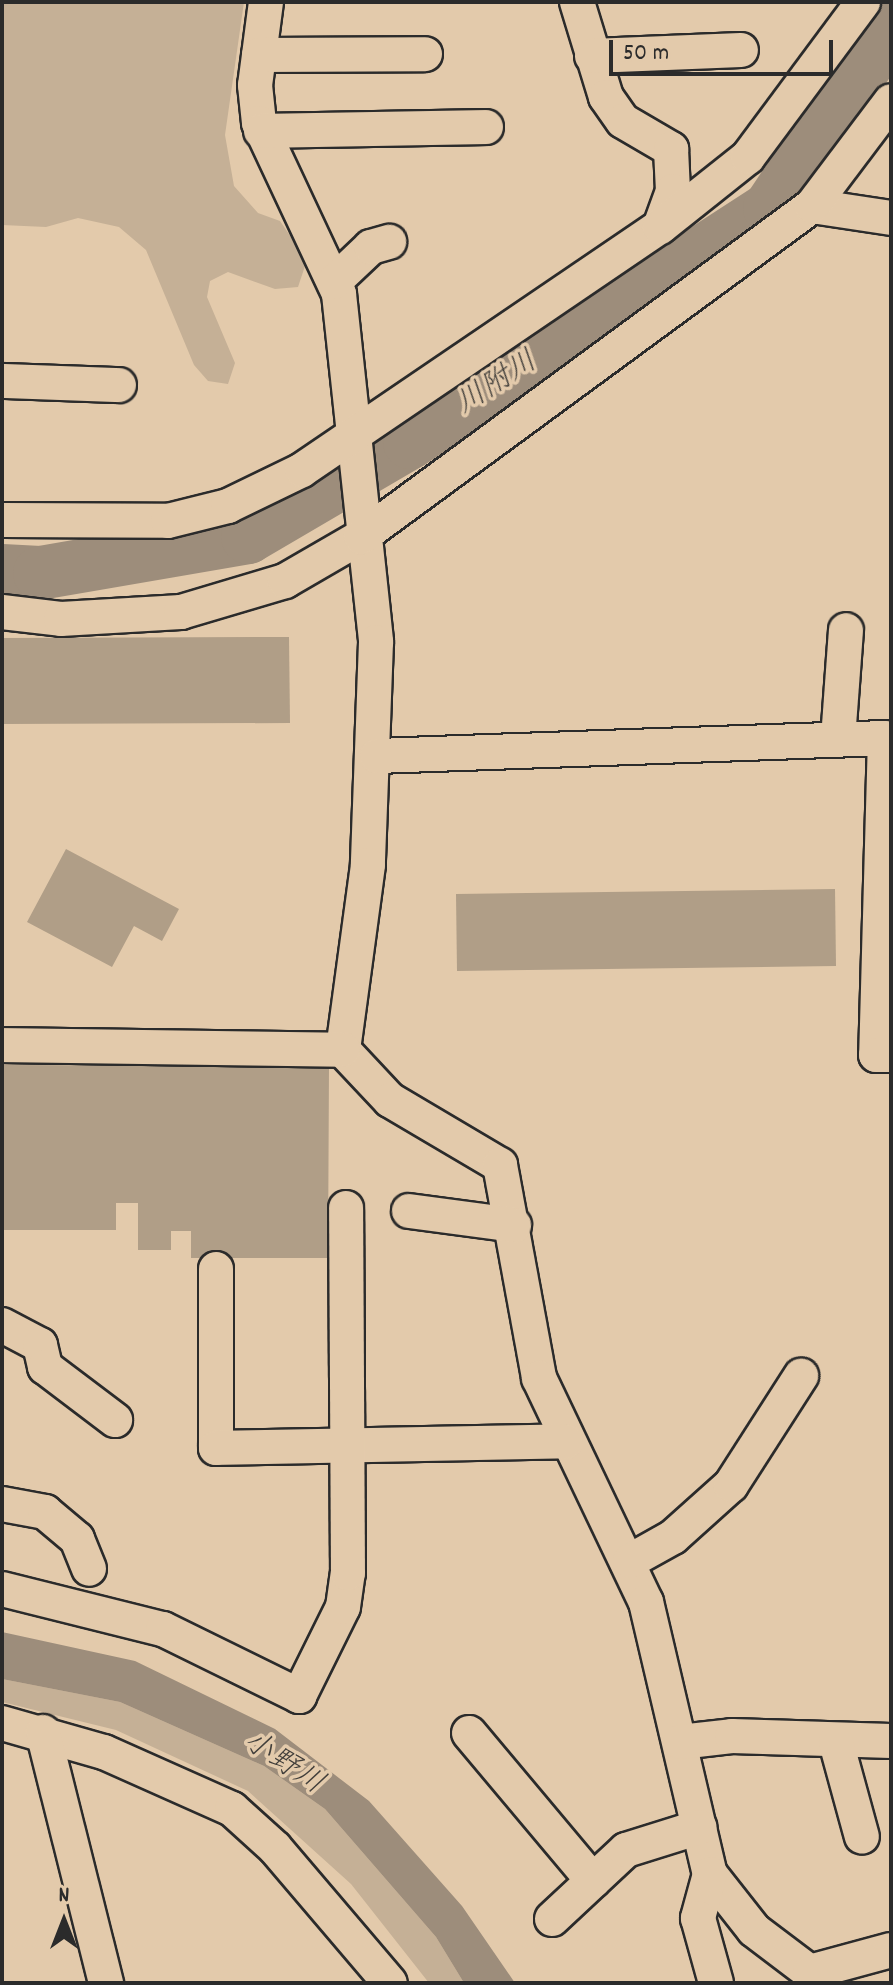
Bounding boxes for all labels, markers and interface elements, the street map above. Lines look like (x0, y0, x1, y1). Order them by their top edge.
scale bar (613, 24, 837, 74)
text: 50 m (623, 37, 669, 71)
water label: 川附川 (450, 345, 546, 425)
water label: 小野川 (234, 1725, 330, 1805)
north arrow (24, 1881, 104, 1961)
text: N (59, 1881, 69, 1912)

